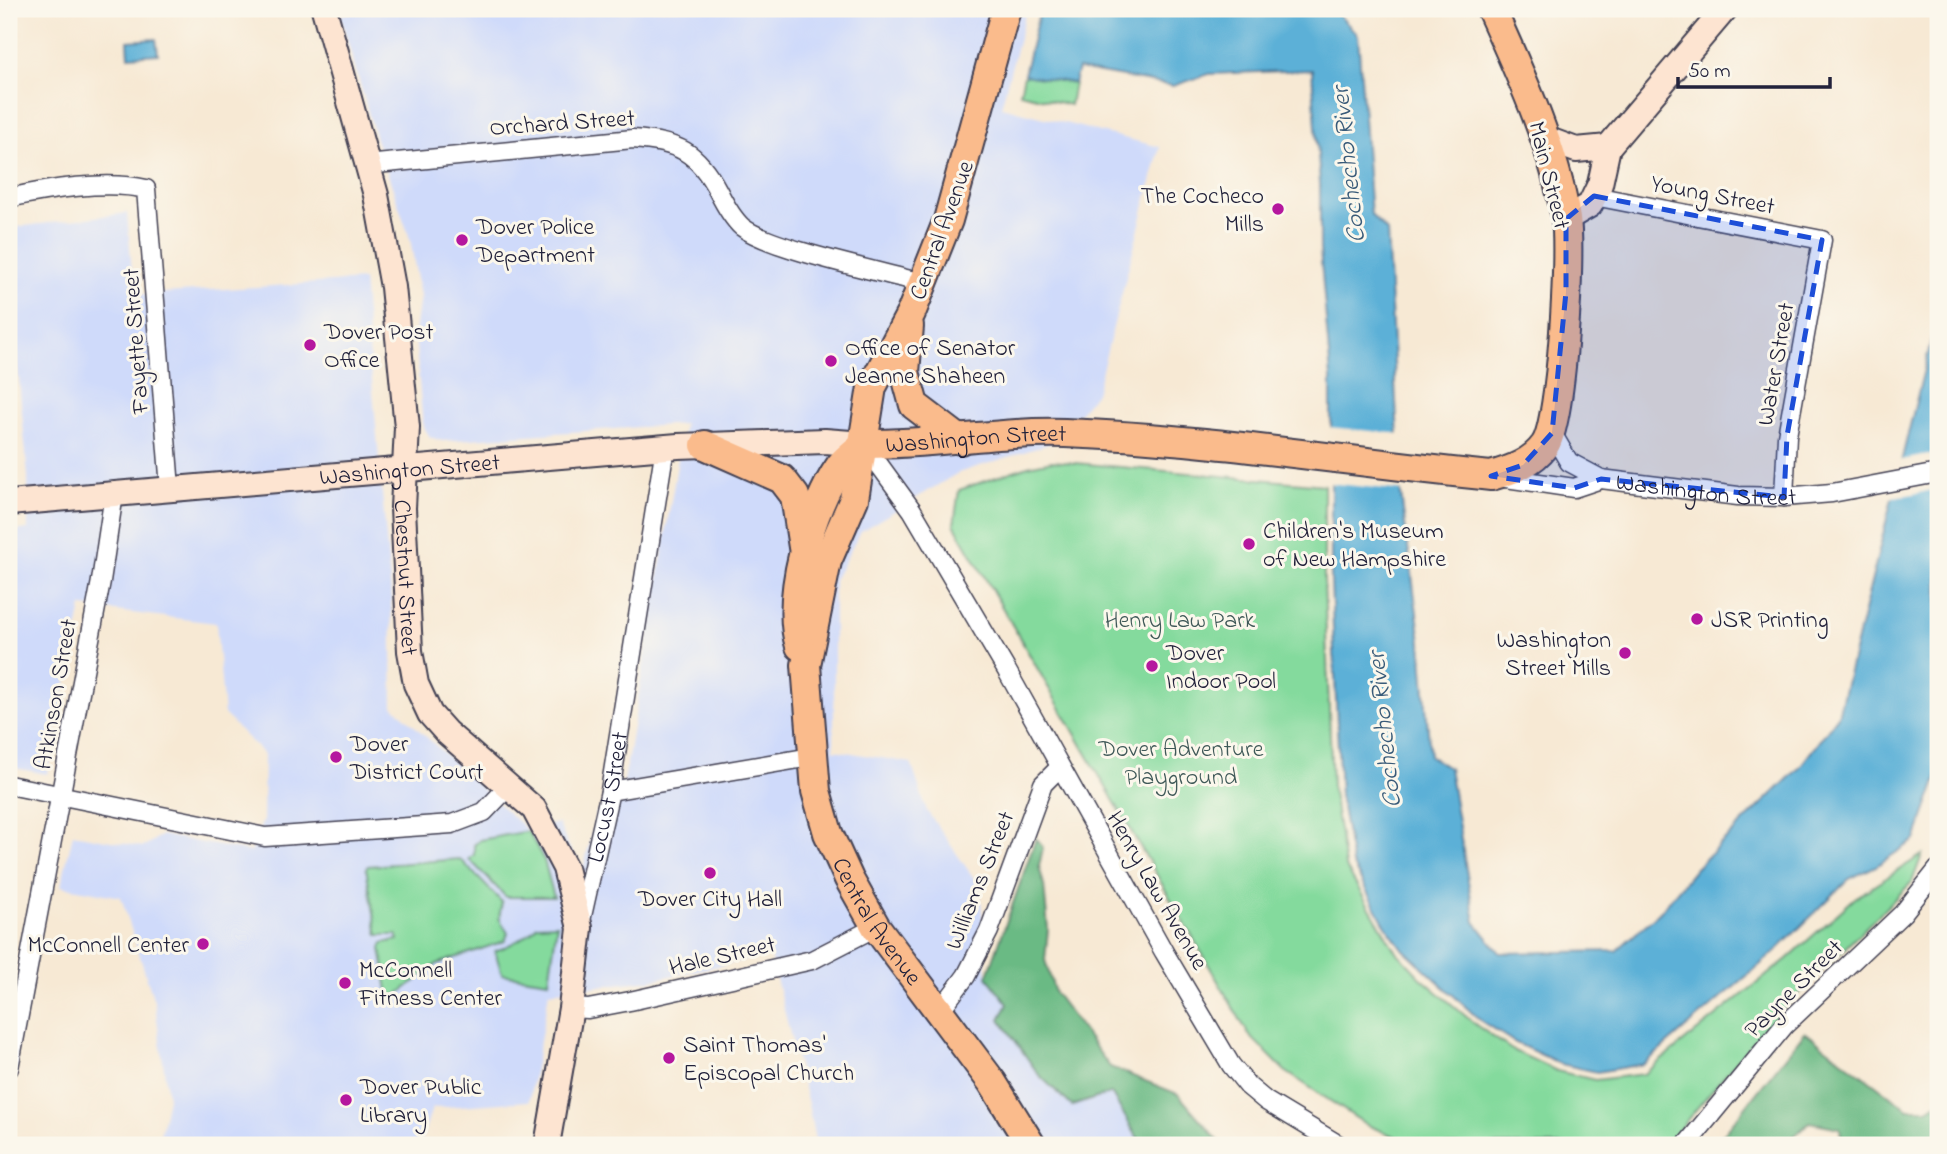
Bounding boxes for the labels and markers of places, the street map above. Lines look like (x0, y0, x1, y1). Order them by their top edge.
place label: The Cocheco Mills (1140, 180, 1264, 243)
marker: The Cocheco Mills (1270, 201, 1286, 217)
place label: Dover Police Department (475, 211, 595, 274)
marker: Dover Police Department (454, 232, 470, 248)
place label: Dover Post Office (323, 316, 434, 379)
place label: Office of Senator Jeanne Shaheen (845, 332, 1016, 395)
marker: Dover Post Office (302, 337, 318, 353)
marker: Office of Senator Jeanne Shaheen (823, 353, 839, 369)
place label: Children's Museum of New Hampshire (1263, 515, 1446, 578)
marker: Children's Museum of New Hampshire (1241, 536, 1257, 552)
place label: JSR Printing (1711, 604, 1828, 639)
marker: JSR Printing (1689, 611, 1705, 627)
place label: Washington Street Mills (1496, 624, 1611, 687)
place label: Dover Indoor Pool (1165, 637, 1276, 700)
marker: Washington Street Mills (1617, 645, 1633, 661)
marker: Dover Indoor Pool (1144, 658, 1160, 674)
place label: Dover District Court (349, 728, 484, 791)
marker: Dover District Court (328, 749, 344, 765)
marker: Dover City Hall (702, 865, 718, 881)
place label: Dover City Hall (637, 883, 782, 919)
place label: McConnell Center (28, 929, 190, 964)
marker: McConnell Center (195, 936, 211, 952)
place label: McConnell Fitness Center (358, 954, 503, 1017)
marker: McConnell Fitness Center (337, 975, 353, 991)
place label: Saint Thomas' Episcopal Church (683, 1029, 854, 1092)
marker: Saint Thomas' Episcopal Church (661, 1050, 677, 1066)
place label: Dover Public Library (359, 1071, 482, 1135)
marker: Dover Public Library (338, 1092, 354, 1108)

